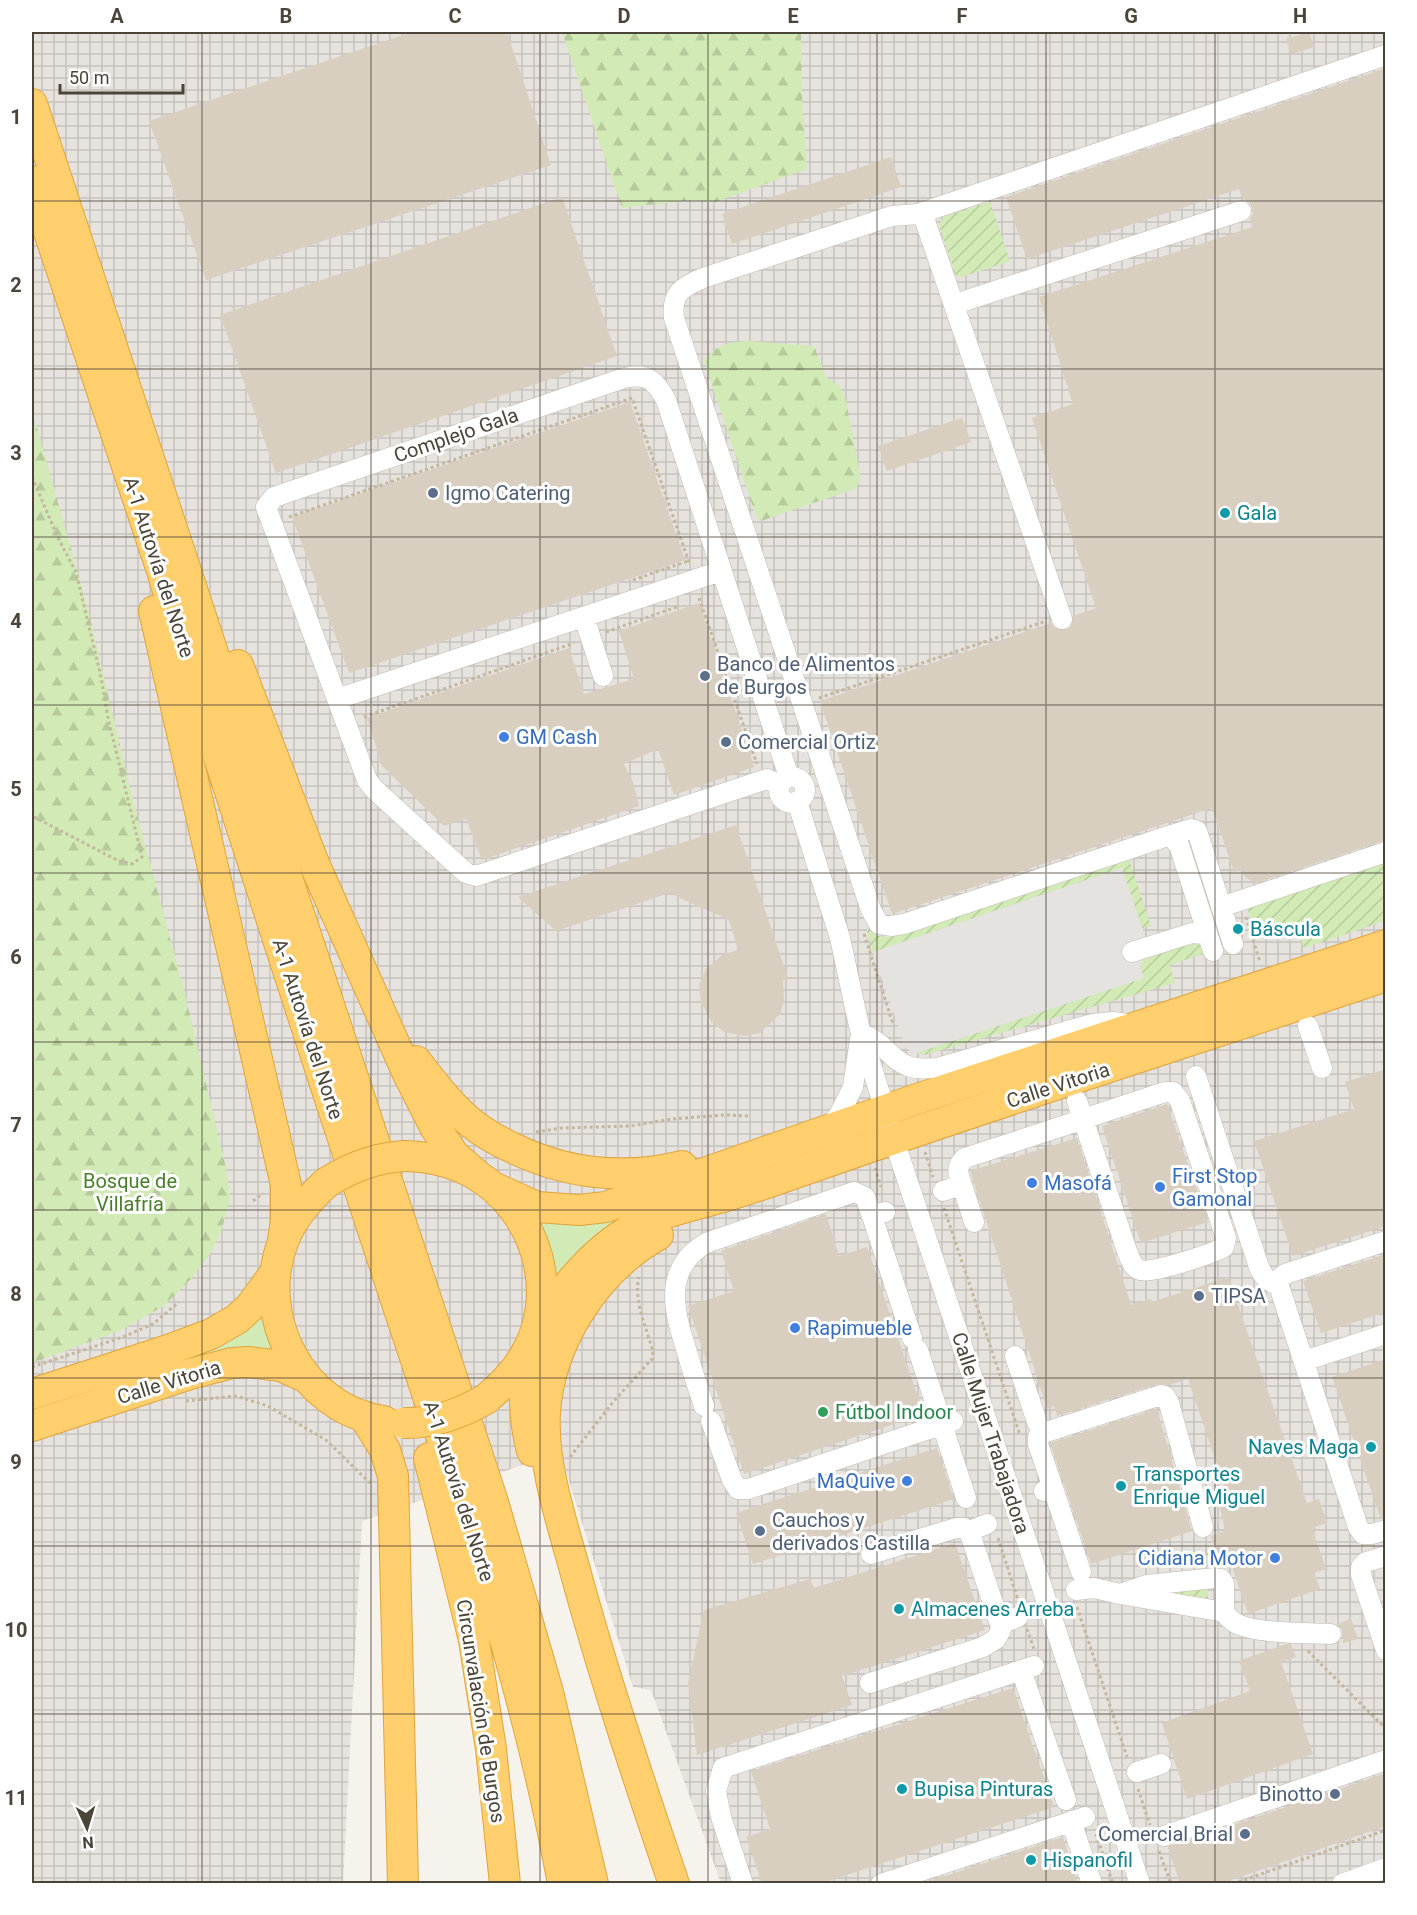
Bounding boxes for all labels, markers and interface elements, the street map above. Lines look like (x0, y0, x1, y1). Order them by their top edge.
text: A (110, 4, 124, 28)
text: B (280, 4, 292, 28)
text: C (448, 4, 462, 28)
text: D (618, 4, 631, 28)
text: E (787, 4, 799, 28)
text: F (957, 4, 968, 28)
text: G (1124, 4, 1138, 28)
text: H (1293, 4, 1307, 28)
scale bar (60, 57, 183, 95)
text: 50 m (69, 67, 109, 88)
text: 1 (10, 105, 22, 129)
text: 2 (10, 273, 22, 297)
street label: Complejo Gala (391, 402, 521, 468)
text: 3 (10, 441, 22, 465)
street label: A-1 Autovía del Norte (118, 474, 200, 660)
place label: Igmo Catering (445, 481, 571, 505)
marker: Igmo Catering (426, 486, 440, 500)
place label: Gala (1237, 501, 1277, 525)
marker: Gala (1218, 506, 1232, 520)
text: 4 (10, 609, 22, 633)
place label: Banco de Alimentos de Burgos (717, 652, 895, 699)
marker: Banco de Alimentos de Burgos (698, 669, 712, 683)
place label: GM Cash (516, 725, 597, 749)
marker: GM Cash (497, 730, 511, 744)
place label: Comercial Ortiz (738, 730, 876, 754)
marker: Comercial Ortiz (719, 735, 733, 749)
text: 5 (10, 777, 22, 801)
place label: Báscula (1250, 917, 1321, 941)
marker: Báscula (1231, 922, 1245, 936)
street label: A-1 Autovía del Norte (267, 936, 349, 1122)
text: 6 (10, 945, 22, 969)
street label: Calle Vitoria (1003, 1057, 1113, 1113)
text: 7 (10, 1113, 22, 1137)
place label: First Stop Gamonal (1172, 1164, 1257, 1211)
park label: Bosque de Villafría (83, 1169, 177, 1216)
place label: Masofá (1044, 1171, 1112, 1195)
marker: Masofá (1025, 1176, 1039, 1190)
marker: First Stop Gamonal (1153, 1180, 1167, 1194)
text: 8 (10, 1282, 22, 1306)
place label: TIPSA (1211, 1284, 1266, 1308)
marker: TIPSA (1192, 1289, 1206, 1303)
place label: Rapimueble (807, 1316, 912, 1340)
marker: Rapimueble (788, 1321, 802, 1335)
street label: Calle Mujer Trabajadora (947, 1329, 1035, 1537)
street label: Calle Vitoria (114, 1355, 224, 1409)
street label: A-1 Autovía del Norte (418, 1398, 500, 1584)
place label: Fútbol Indoor (835, 1400, 953, 1424)
marker: Fútbol Indoor (816, 1405, 830, 1419)
place label: Naves Maga (1248, 1435, 1359, 1459)
marker: Naves Maga (1364, 1440, 1378, 1454)
text: 9 (10, 1450, 22, 1474)
place label: Transportes Enrique Miguel (1133, 1462, 1265, 1509)
place label: MaQuive (817, 1469, 895, 1493)
marker: MaQuive (900, 1474, 914, 1488)
marker: Transportes Enrique Miguel (1114, 1479, 1128, 1493)
place label: Cauchos y derivados Castilla (772, 1508, 930, 1555)
marker: Cauchos y derivados Castilla (753, 1524, 767, 1538)
place label: Cidiana Motor (1138, 1546, 1263, 1570)
marker: Cidiana Motor (1268, 1551, 1282, 1565)
place label: Almacenes Arreba (911, 1597, 1074, 1621)
street label: Circunvalación de Burgos (451, 1598, 511, 1824)
marker: Almacenes Arreba (892, 1602, 906, 1616)
text: 10 (5, 1618, 27, 1642)
place label: Bupisa Pinturas (914, 1777, 1053, 1801)
marker: Bupisa Pinturas (895, 1782, 909, 1796)
place label: Binotto (1259, 1782, 1323, 1806)
text: 11 (5, 1786, 27, 1810)
marker: Binotto (1328, 1787, 1342, 1801)
north arrow (57, 1798, 117, 1858)
place label: Comercial Brial (1098, 1822, 1233, 1846)
marker: Comercial Brial (1238, 1827, 1252, 1841)
text: N (82, 1833, 94, 1852)
place label: Hispanofil (1043, 1848, 1133, 1872)
marker: Hispanofil (1024, 1853, 1038, 1867)

